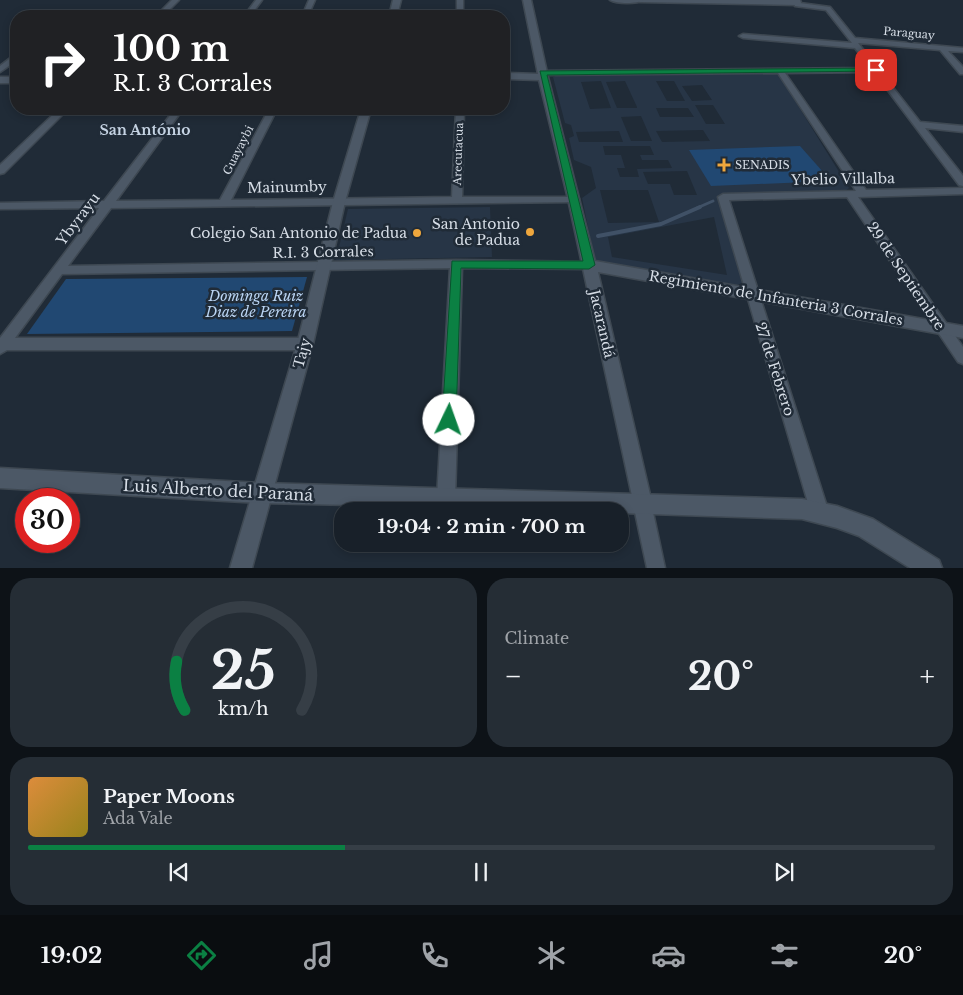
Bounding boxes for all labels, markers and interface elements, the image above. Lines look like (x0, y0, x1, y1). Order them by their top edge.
street label: Paraguay (883, 24, 935, 42)
text: 100 m (113, 27, 229, 70)
icon: right (30, 30, 95, 95)
pin (855, 49, 897, 91)
icon: arrive (862, 56, 890, 84)
text: R.I. 3 Corrales (113, 70, 272, 97)
district label: San António (99, 121, 191, 139)
street label: Arecutacua (450, 121, 466, 187)
street label: Guayaybi (220, 123, 257, 177)
marker: SENADIS (717, 158, 731, 172)
place label: SENADIS (735, 158, 790, 172)
street label: Ybelio Villalba (790, 169, 895, 189)
street label: Mainumby (247, 177, 327, 197)
street label: Ybyrayu (52, 189, 104, 250)
place label: San Antonio de Padua (432, 215, 520, 249)
street label: 29 de Septiembre (863, 219, 949, 333)
place label: Colegio San Antonio de Padua (190, 224, 407, 242)
marker: San Antonio de Padua (524, 226, 536, 238)
marker: Colegio San Antonio de Padua (411, 227, 423, 239)
street label: R.I. 3 Corrales (272, 242, 374, 262)
street label: Regimiento de Infanteria 3 Corrales (648, 267, 904, 329)
street label: Jacarandá (585, 286, 619, 360)
park label: Dominga Ruiz Diaz de Pereira (204, 287, 307, 321)
street label: 27 de Febrero (751, 320, 799, 418)
street label: Tajy (289, 336, 315, 370)
position arrow (422, 393, 474, 445)
street label: Luis Alberto del Paraná (122, 475, 314, 505)
speed limit sign: 30 (15, 488, 80, 553)
text: 19:04 · 2 min · 700 m (377, 515, 586, 538)
text: Climate (505, 628, 569, 648)
text: 25 (211, 639, 276, 703)
text: 20° (688, 653, 754, 700)
text: − (505, 659, 522, 694)
text: + (920, 659, 935, 694)
text: km/h (218, 698, 269, 720)
text: Paper Moons (103, 785, 235, 808)
text: Ada Vale (103, 808, 173, 828)
icon: previous (165, 858, 193, 886)
icon: pause (467, 858, 495, 886)
icon: next (770, 858, 798, 886)
icon: directions (184, 938, 219, 973)
icon: music (301, 938, 336, 973)
icon: phone (417, 938, 452, 973)
icon: climate (534, 938, 569, 973)
icon: car (651, 938, 686, 973)
icon: filters (767, 938, 802, 973)
text: 19:02 (41, 942, 102, 969)
text: 20° (884, 942, 922, 969)

